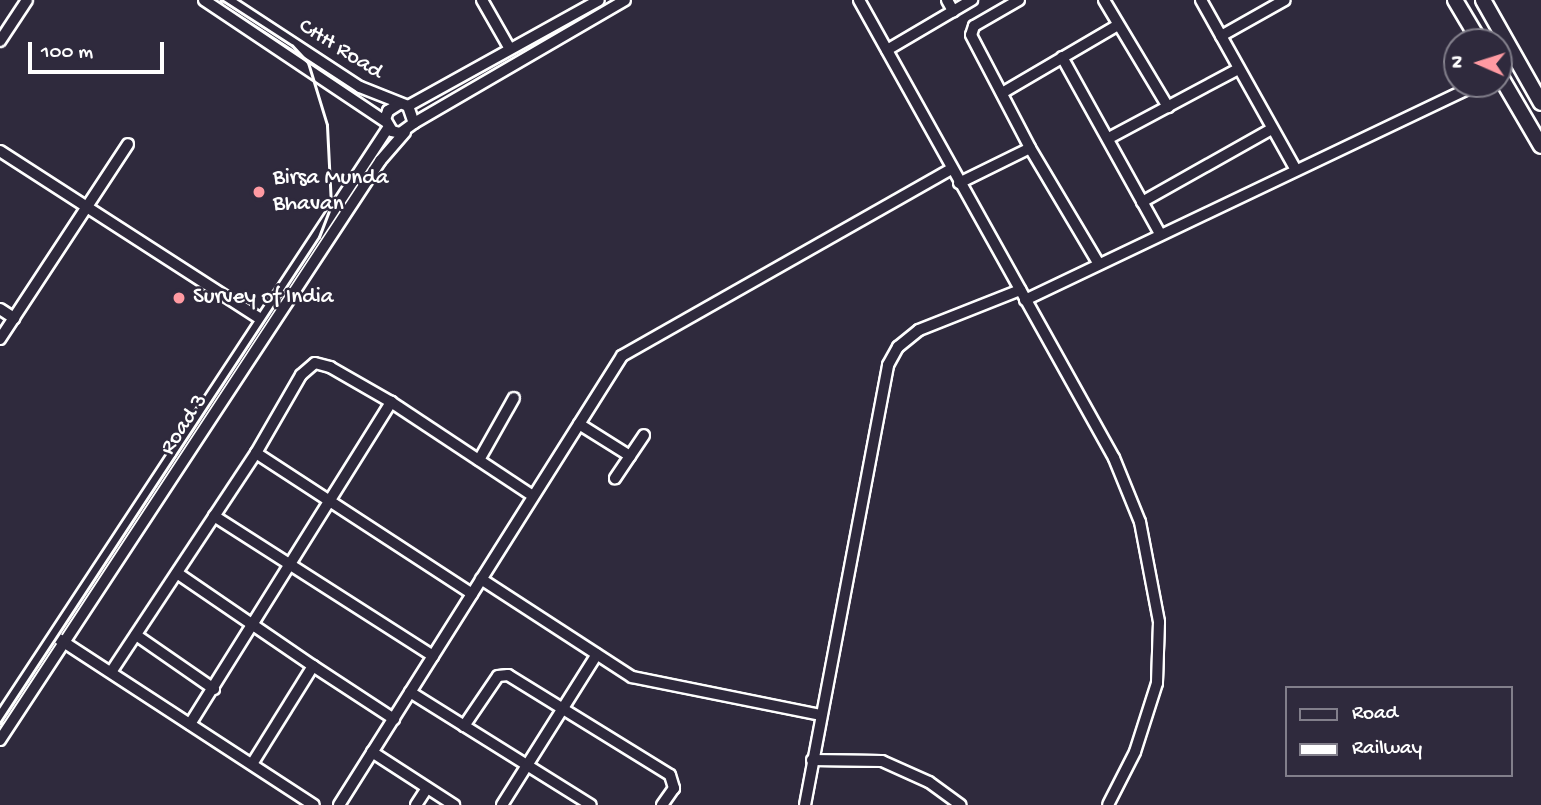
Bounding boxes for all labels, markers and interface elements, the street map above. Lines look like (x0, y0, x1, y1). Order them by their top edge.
street label: CHH Road (293, 13, 387, 87)
scale bar (32, 28, 168, 72)
north arrow (1443, 28, 1513, 98)
text: 100 m (41, 41, 93, 66)
text: N (1447, 55, 1470, 69)
place label: Birsa Munda Bhavan (273, 165, 388, 219)
marker: Birsa Munda Bhavan (251, 184, 267, 200)
place label: Survey of India (193, 284, 333, 312)
marker: Survey of India (171, 290, 187, 306)
street label: Road 3 (155, 389, 215, 461)
legend (1286, 686, 1513, 777)
text: Road (1352, 702, 1398, 727)
text: Railway (1352, 737, 1422, 762)

